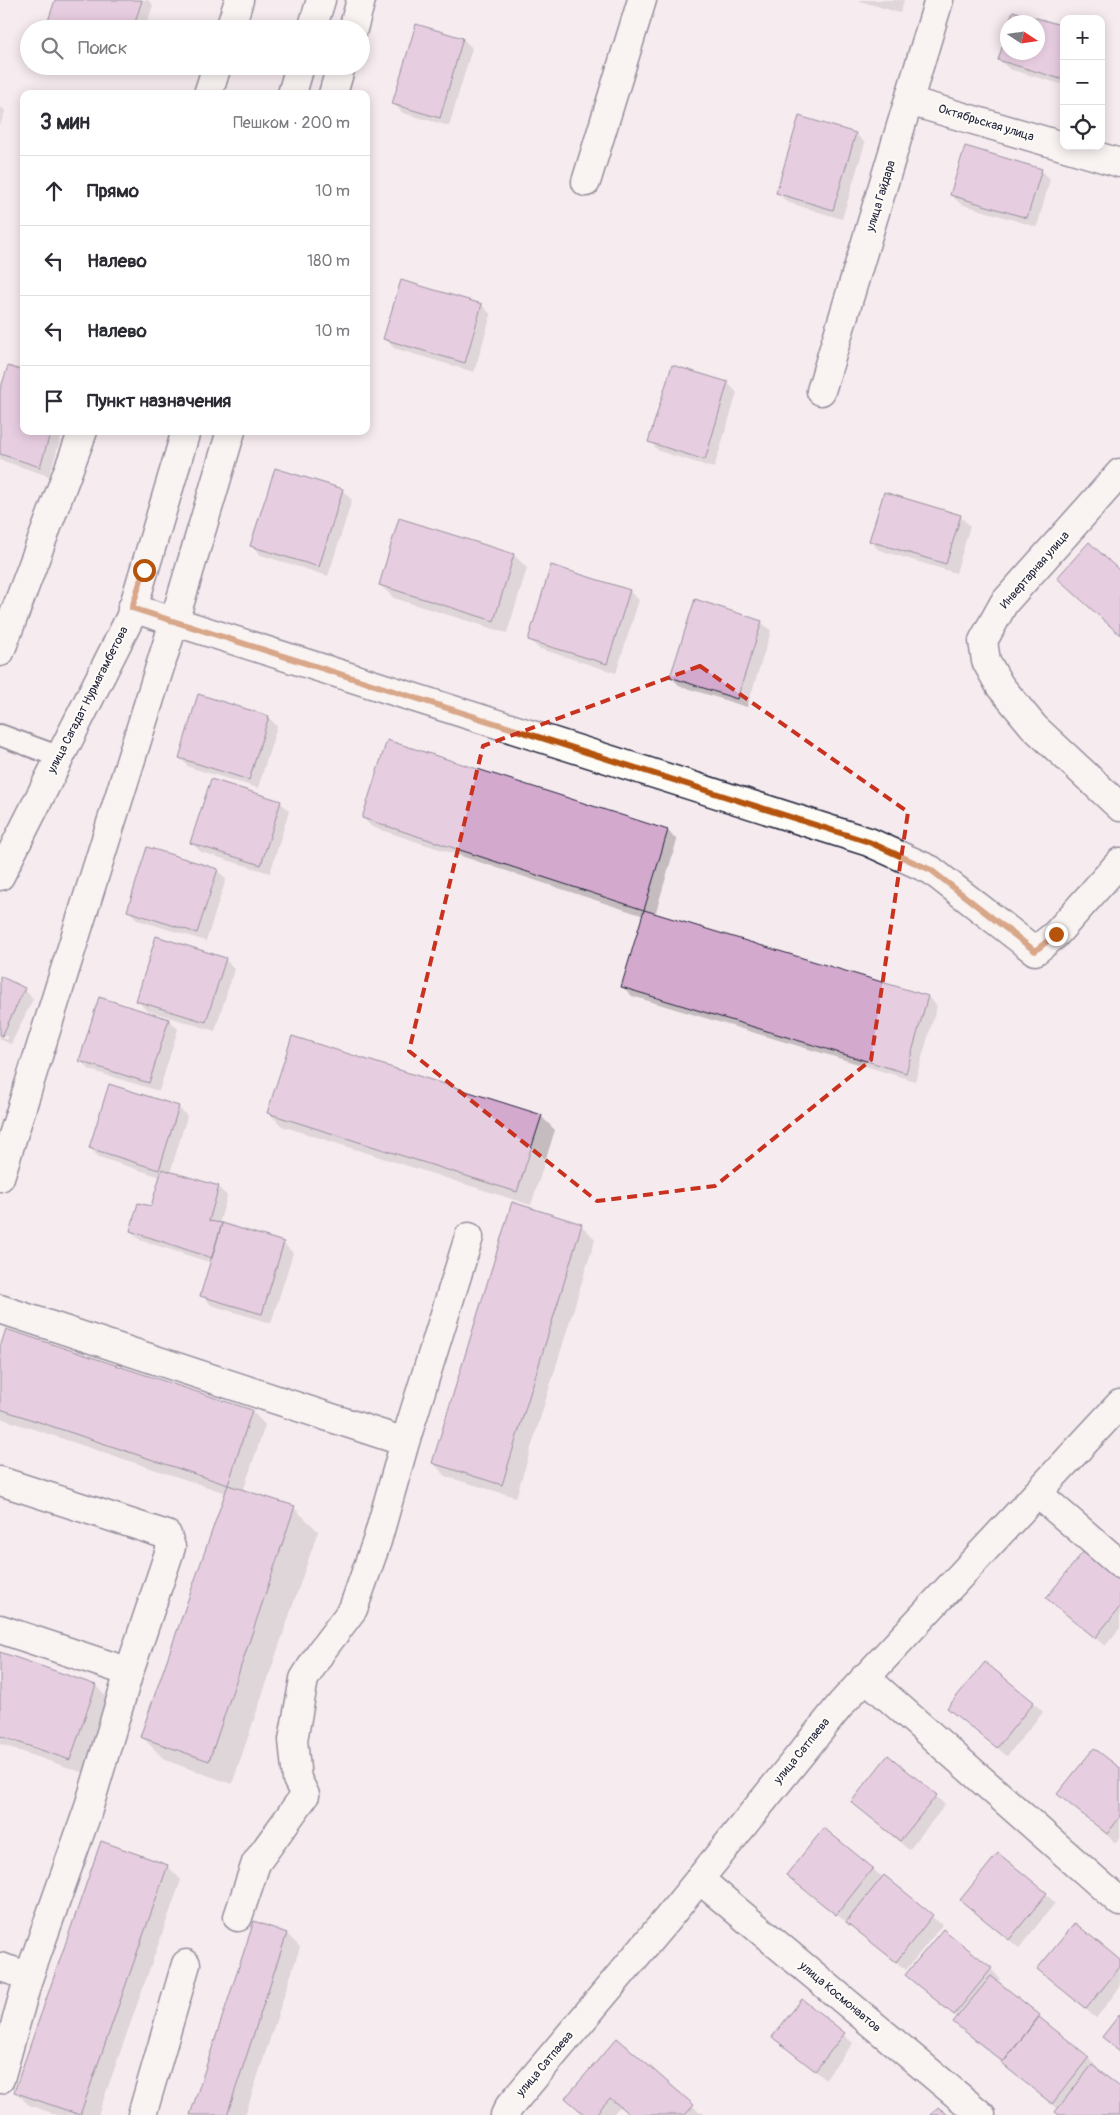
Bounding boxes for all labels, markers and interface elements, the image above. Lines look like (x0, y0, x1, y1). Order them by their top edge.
north arrow (1000, 15, 1045, 60)
map controls (1060, 15, 1105, 150)
button: + (1060, 15, 1105, 60)
search box (20, 20, 370, 75)
icon: search (38, 34, 66, 62)
text: Поиск (78, 36, 128, 60)
button: − (1060, 60, 1105, 105)
street label: Октябрьская улица (936, 101, 1036, 145)
button: locate (1060, 105, 1105, 150)
text: 3 мин (40, 109, 90, 136)
text: Пешком · 200 m (233, 113, 350, 133)
street label: улица Гайдара (863, 158, 899, 234)
icon: ahead (40, 177, 68, 205)
text: Прямо (87, 179, 139, 203)
text: 10 m (315, 181, 350, 201)
icon: left (40, 247, 68, 275)
text: Налево (87, 249, 147, 273)
text: 180 m (307, 251, 350, 271)
icon: left (40, 317, 68, 345)
text: Налево (87, 319, 147, 343)
text: 10 m (315, 321, 350, 341)
icon: arrive (40, 387, 68, 415)
text: Пункт назначения (87, 389, 231, 413)
street label: Инвертарная улица (997, 528, 1073, 612)
route start (133, 559, 156, 582)
street label: улица Сагадат Нурмагамбетова (44, 624, 132, 777)
route end (1045, 923, 1068, 946)
street label: улица Сатпаева (770, 1715, 833, 1788)
street label: улица Космонавтов (795, 1958, 884, 2036)
street label: улица Сатпаева (513, 2028, 577, 2100)

